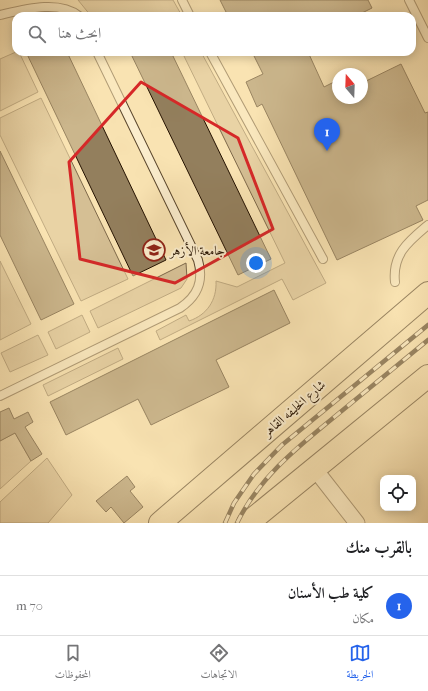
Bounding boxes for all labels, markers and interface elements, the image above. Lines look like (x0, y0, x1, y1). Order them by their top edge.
search box (12, 12, 416, 56)
icon: search (26, 23, 48, 45)
text: ابحث هنا (58, 24, 101, 42)
north arrow (332, 68, 368, 104)
pin: 1 (314, 118, 340, 151)
school or university icon: جامعة الأزهر (141, 237, 167, 263)
place label: جامعة الأزهر (168, 242, 225, 259)
your location (246, 253, 266, 273)
street label: شارع الخليفه القاهر (258, 377, 331, 444)
map controls (380, 475, 416, 511)
button: locate (380, 475, 416, 511)
text: بالقرب منك (346, 537, 412, 557)
text: كلية طب الأسنان (288, 584, 374, 602)
text: 70 m (16, 598, 43, 613)
text: 1 (397, 598, 401, 613)
text: مكان (352, 611, 374, 626)
tab: المحفوظات (55, 642, 91, 685)
tab: الاتجاهات (200, 642, 237, 685)
tab: الخريطة (347, 642, 373, 685)

